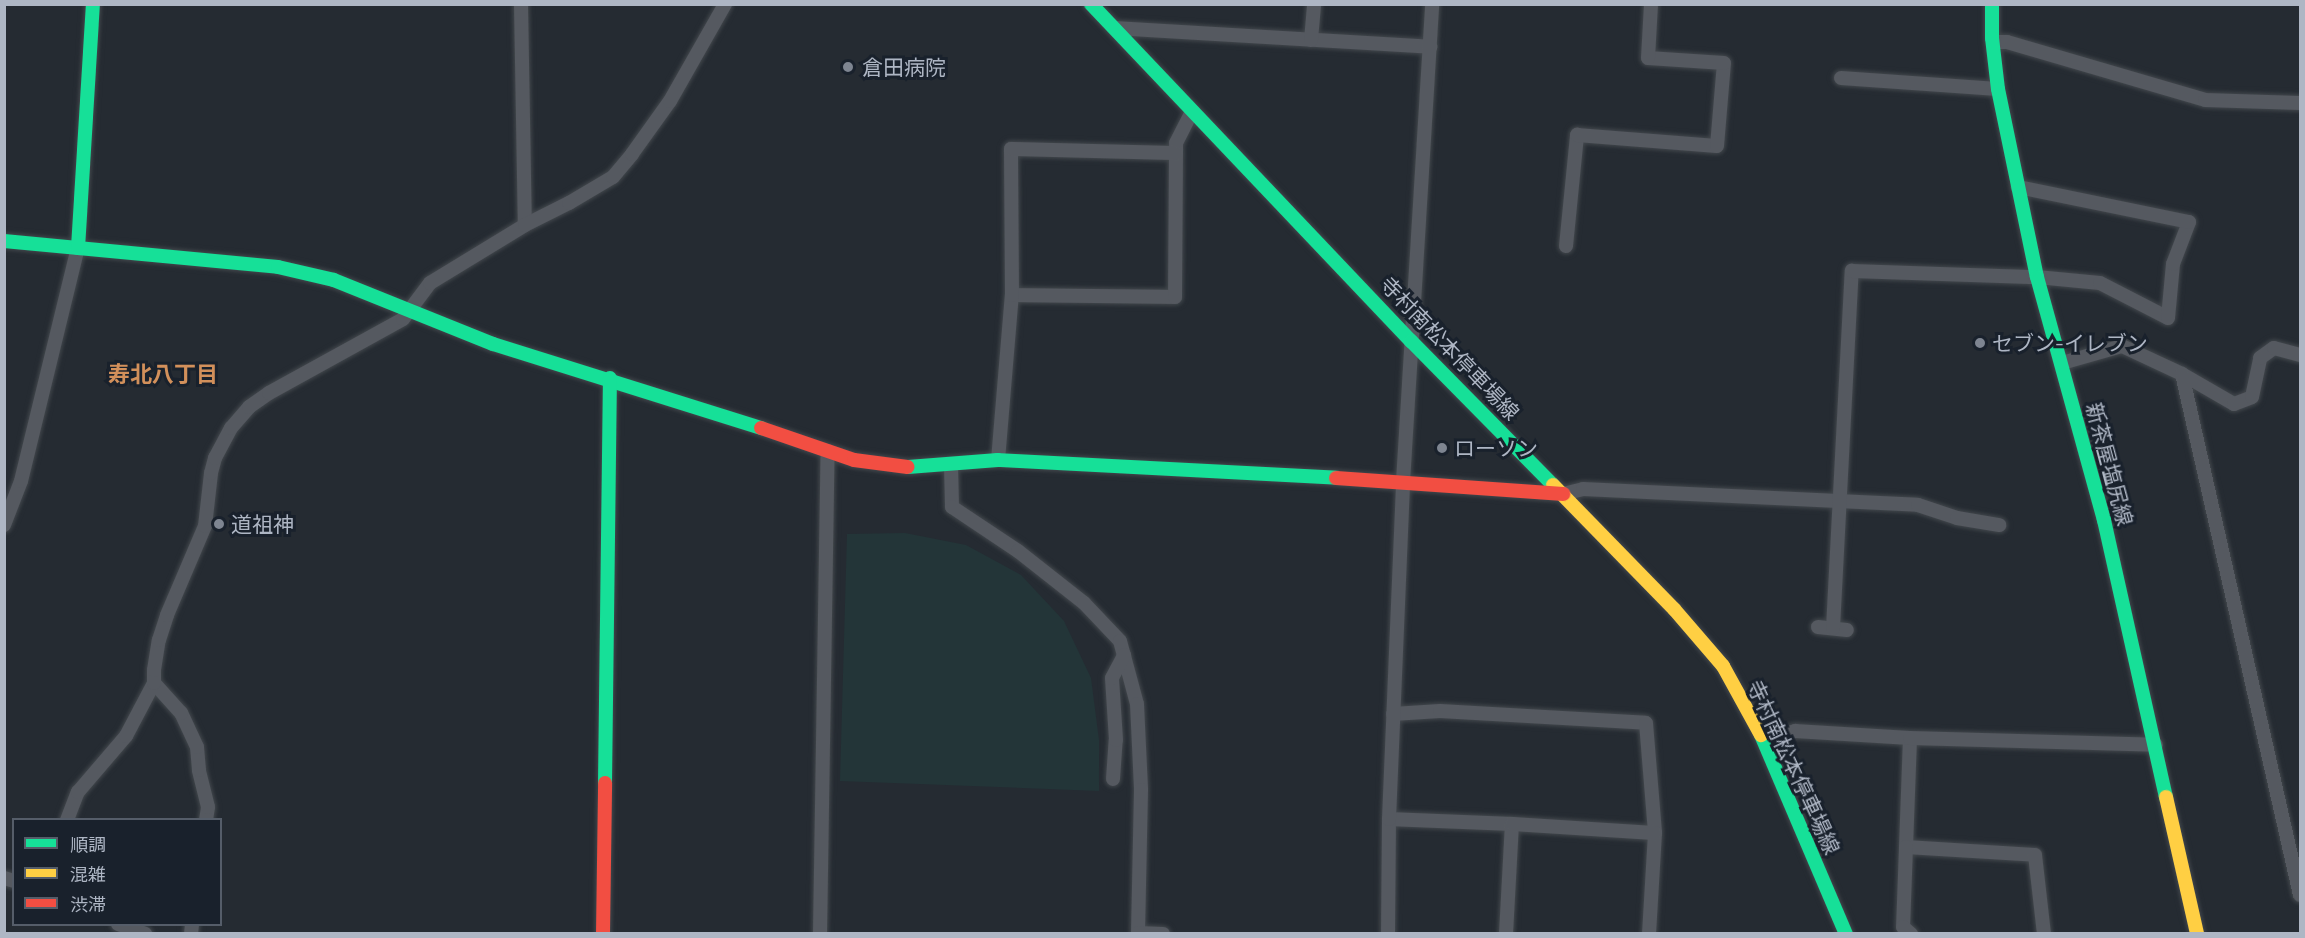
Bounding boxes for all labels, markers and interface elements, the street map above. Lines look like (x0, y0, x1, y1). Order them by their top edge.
place label: 倉田病院 (862, 54, 946, 80)
marker: 倉田病院 (839, 58, 857, 76)
street label: 寺村南松本停車場線 (1375, 271, 1525, 425)
place label: セブン-イレブン (1992, 330, 2148, 356)
marker: セブン-イレブン (1973, 336, 1987, 350)
district label: 寿北八丁目 (108, 362, 218, 388)
street label: 新茶屋塩尻線 (2082, 400, 2138, 528)
place label: ローソン (1454, 435, 1538, 461)
marker: ローソン (1435, 441, 1449, 455)
place label: 道祖神 (231, 511, 294, 537)
marker: 道祖神 (212, 517, 226, 531)
street label: 寺村南松本停車場線 (1743, 676, 1845, 858)
legend (12, 818, 222, 926)
text: 順調 (70, 832, 106, 856)
text: 混雑 (70, 862, 106, 886)
text: 渋滞 (70, 892, 106, 916)

